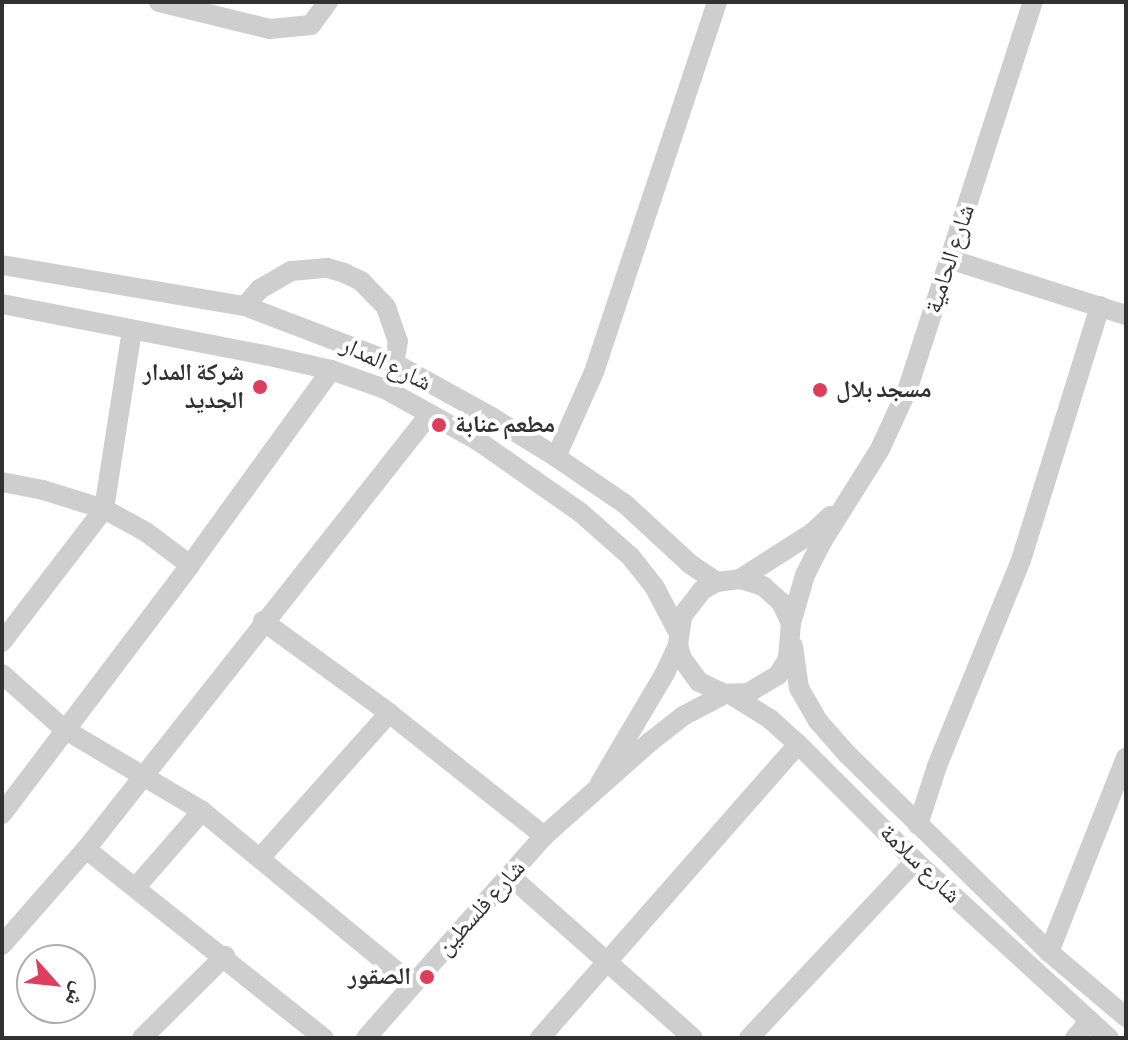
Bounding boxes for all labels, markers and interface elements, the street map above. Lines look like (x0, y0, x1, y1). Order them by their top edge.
street label: شارع الحامية (919, 201, 981, 317)
street label: شارع المدار (336, 331, 436, 397)
place label: شركة المدار الجديد (143, 359, 244, 415)
place label: مسجد بلال (836, 376, 932, 404)
marker: شركة المدار الجديد (251, 378, 269, 396)
marker: مسجد بلال (811, 381, 829, 399)
place label: مطعم عنابة (455, 411, 555, 439)
marker: مطعم عنابة (430, 416, 448, 434)
street label: شارع سلامة (873, 818, 967, 910)
street label: شارع فلسطين (430, 854, 532, 962)
north arrow (16, 944, 96, 1024)
place label: الصقور (348, 963, 411, 991)
marker: الصقور (418, 968, 436, 986)
text: ش (59, 978, 93, 1011)

